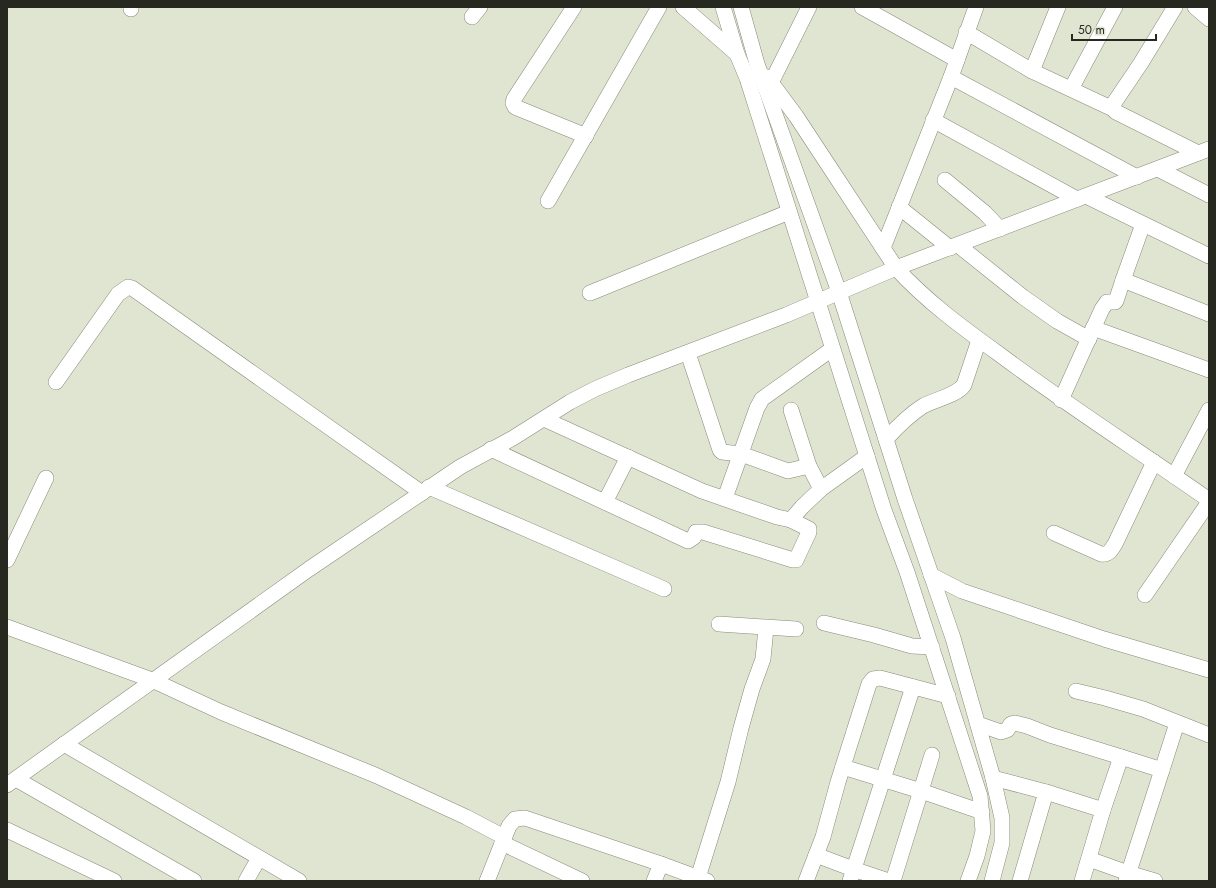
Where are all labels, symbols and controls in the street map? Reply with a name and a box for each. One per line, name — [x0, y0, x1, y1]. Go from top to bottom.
scale bar — [1072, 16, 1156, 42]
text: 50 m — [1078, 21, 1105, 39]

